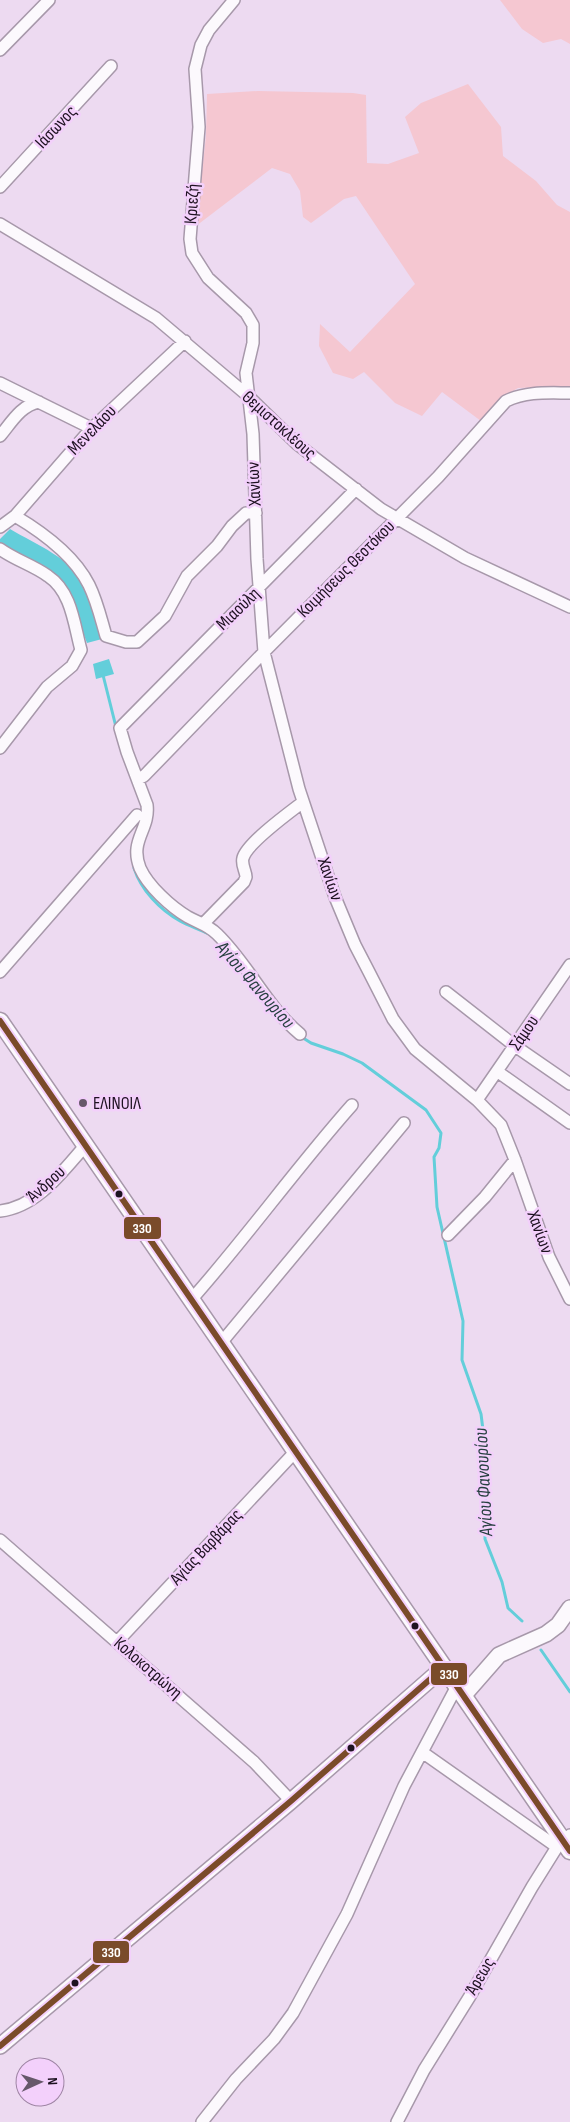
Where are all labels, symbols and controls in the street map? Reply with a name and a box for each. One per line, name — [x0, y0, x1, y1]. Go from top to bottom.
street label: Ιάσωνος — [31, 101, 81, 153]
street label: Κριεζή — [180, 183, 204, 225]
street label: Θεμιστοκλέους — [238, 386, 320, 464]
street label: Μενελάου — [63, 401, 121, 459]
street label: Χανίων — [242, 461, 266, 508]
street label: Κοιμήσεως Θεοτόκου — [293, 516, 399, 622]
street label: Μιαούλη — [212, 583, 264, 635]
street label: Χανίων — [313, 854, 347, 903]
water label: Αγίου Φανουρίου — [210, 936, 299, 1033]
street label: Σάμου — [505, 1012, 543, 1054]
place label: ΕΛΙΝΟΙΛ — [93, 1093, 141, 1114]
marker: ΕΛΙΝΟΙΛ — [77, 1097, 89, 1109]
street label: Άνδρου — [22, 1161, 70, 1207]
unlabelled marker — [114, 1189, 124, 1199]
street label: Χανίων — [522, 1207, 557, 1256]
line badge: 330 — [123, 1216, 162, 1240]
text: 330 — [132, 1220, 152, 1237]
water label: Αγίου Φανουρίου — [470, 1427, 498, 1538]
street label: Αγίας Βαρβάρας — [165, 1505, 246, 1590]
unlabelled marker — [410, 1621, 420, 1631]
street label: Κολοκοτρώνη — [110, 1633, 186, 1703]
line badge: 330 — [430, 1662, 468, 1686]
text: 330 — [439, 1666, 459, 1683]
unlabelled marker — [346, 1743, 356, 1753]
line badge: 330 — [92, 1940, 130, 1964]
text: 330 — [101, 1944, 121, 1961]
street label: Άρεως — [461, 1954, 499, 1998]
unlabelled marker — [70, 1978, 80, 1988]
north arrow — [15, 2057, 65, 2107]
text: N — [44, 2077, 61, 2086]

